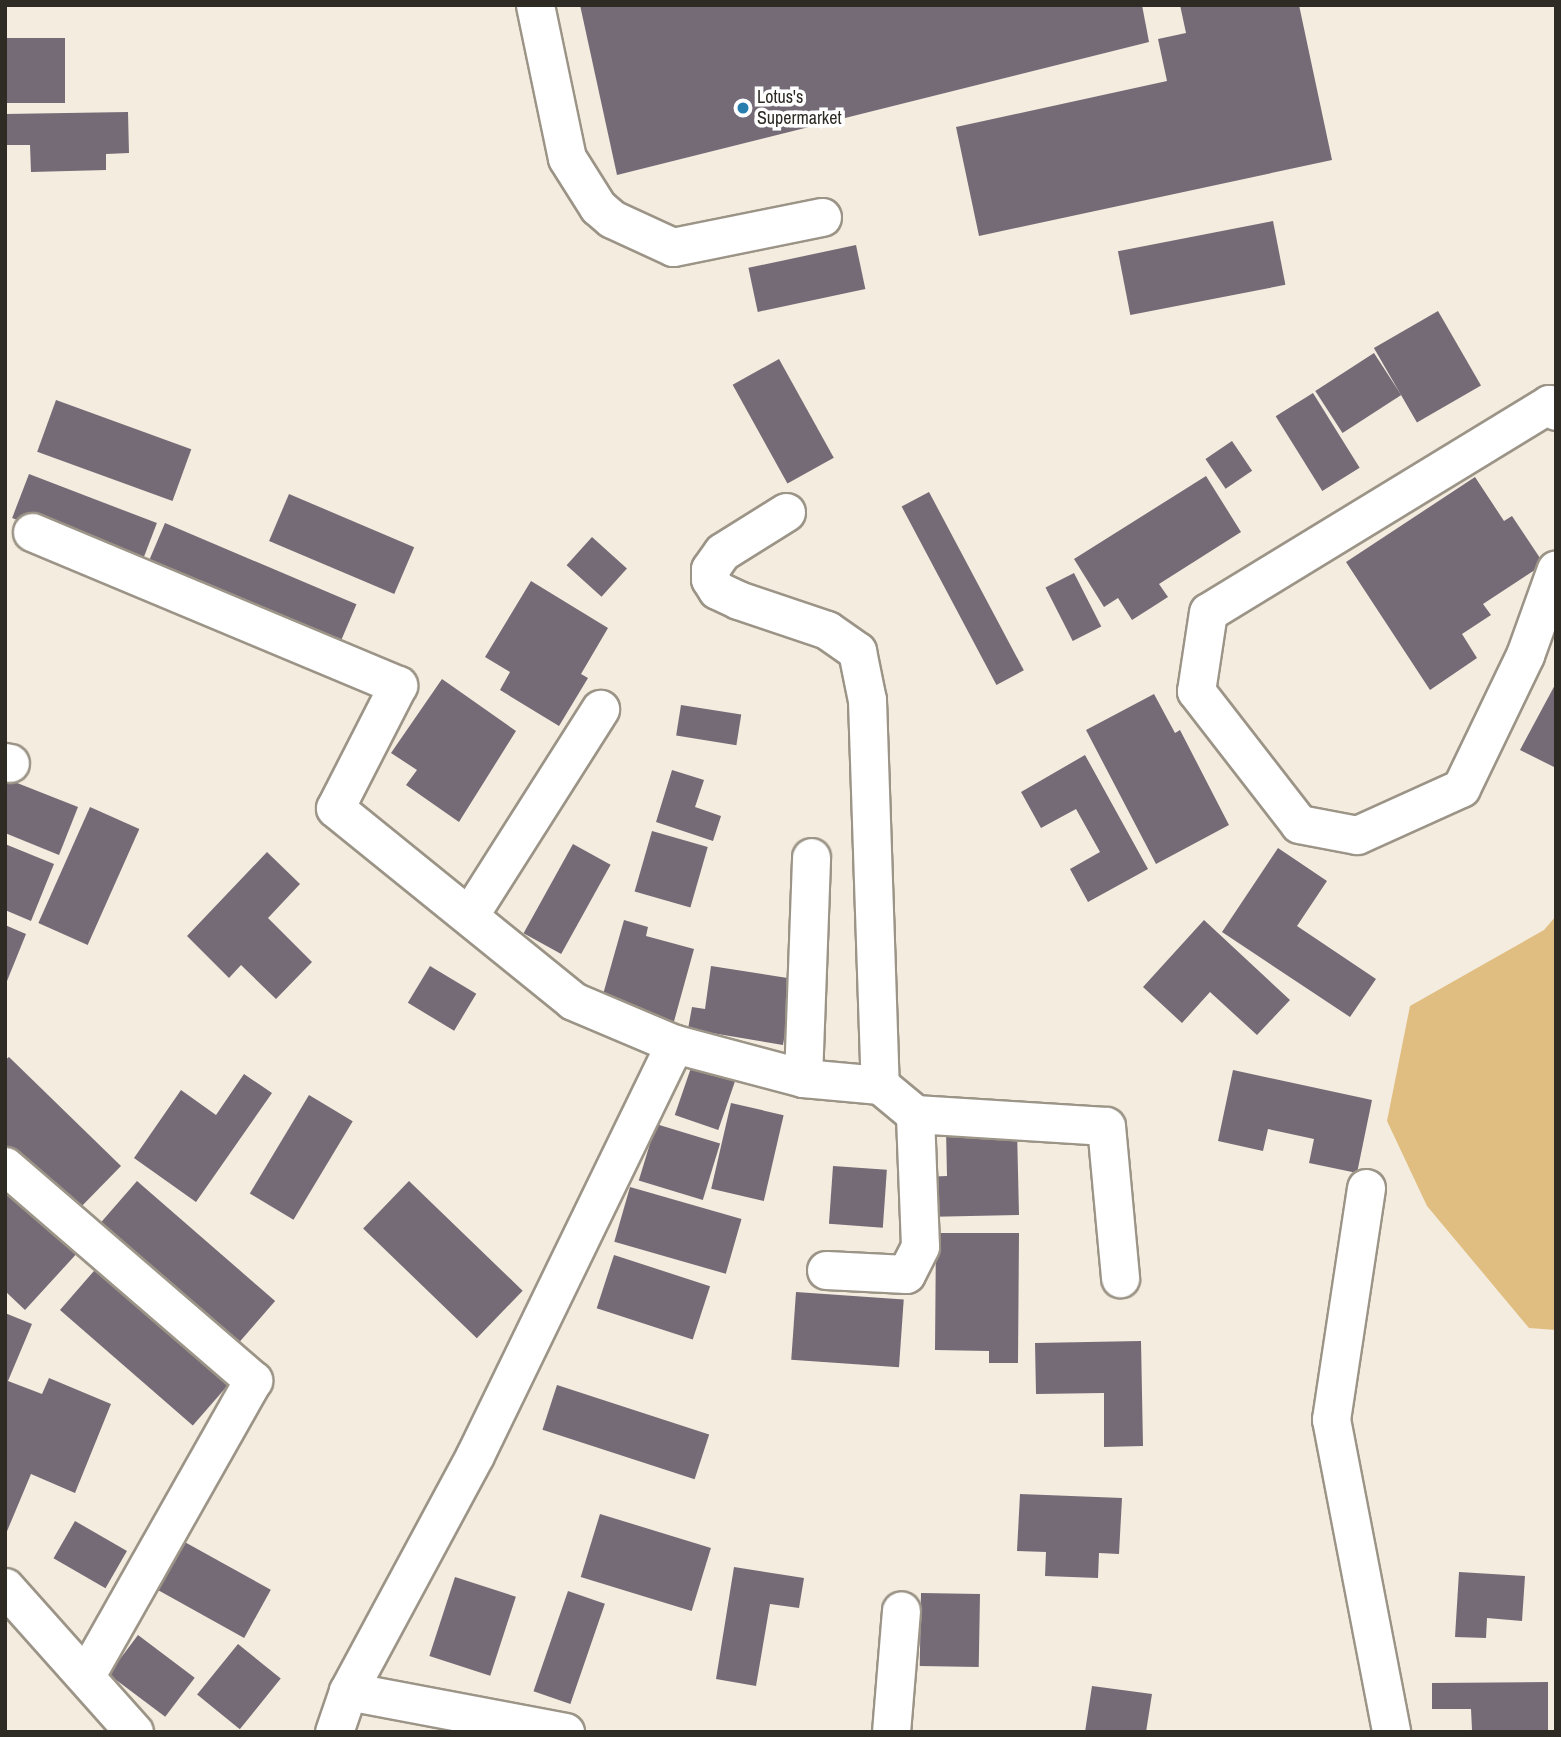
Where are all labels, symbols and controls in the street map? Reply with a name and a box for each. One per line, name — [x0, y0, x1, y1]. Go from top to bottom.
place label: Lotus's Supermarket — [757, 87, 841, 130]
marker: Lotus's Supermarket — [735, 100, 751, 116]

